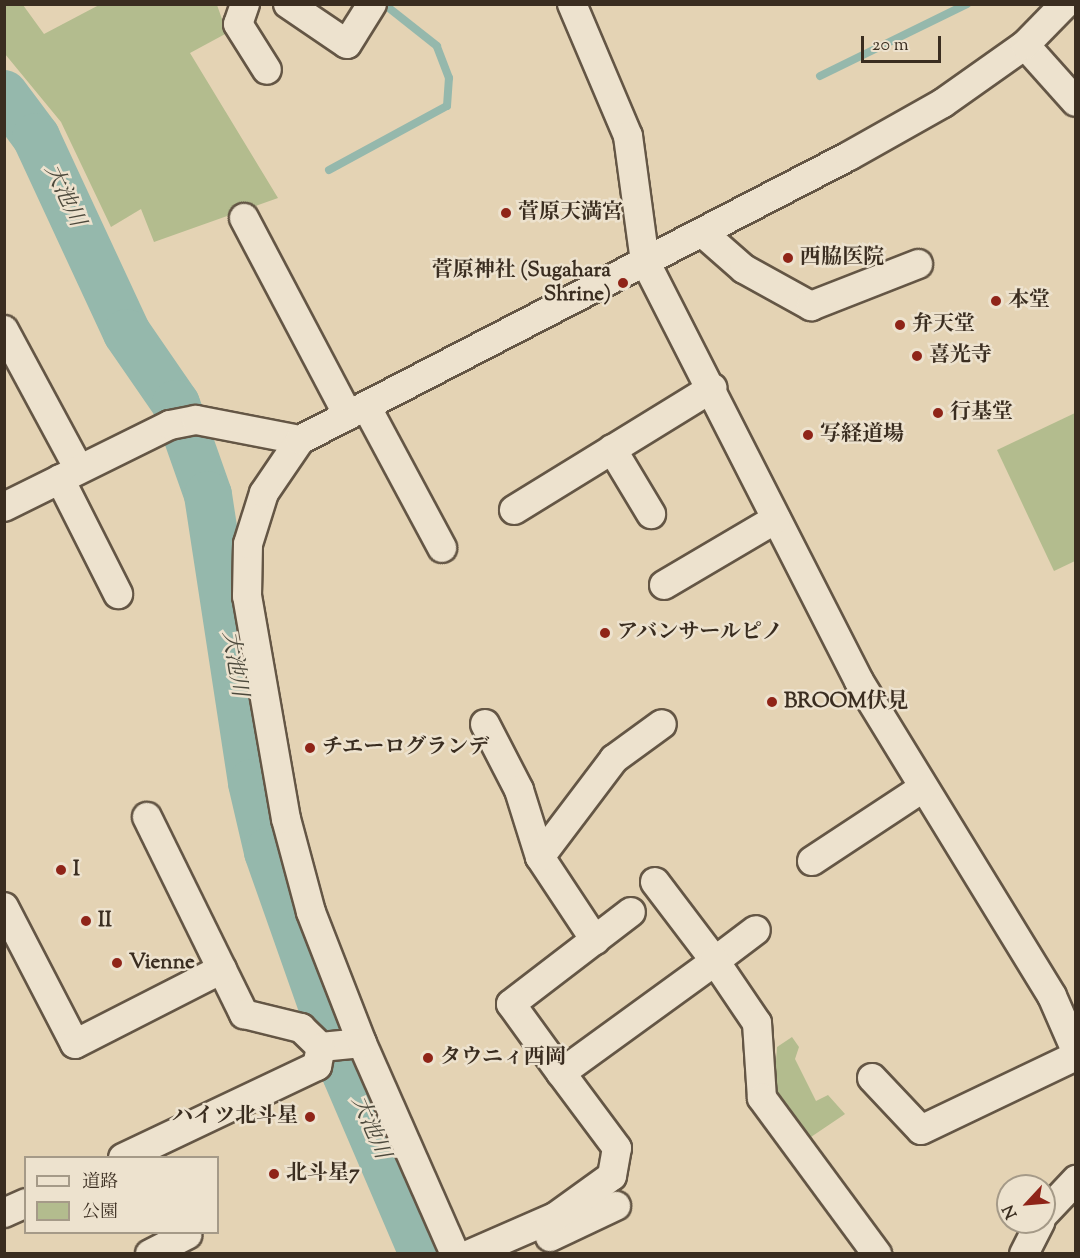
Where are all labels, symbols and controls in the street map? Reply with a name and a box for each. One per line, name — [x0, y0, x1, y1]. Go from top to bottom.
scale bar — [864, 24, 944, 62]
text: 20 m — [872, 33, 909, 59]
water label: 大池川 — [37, 161, 89, 231]
place label: 菅原天満宮 — [518, 200, 623, 226]
marker: 菅原天満宮 — [499, 206, 513, 220]
place label: 西脇医院 — [800, 245, 884, 271]
marker: 西脇医院 — [781, 251, 795, 265]
place label: 菅原神社 (Sugahara Shrine) — [432, 258, 611, 308]
marker: 菅原神社 (Sugahara Shrine) — [616, 276, 630, 290]
place label: 本堂 — [1008, 288, 1050, 314]
marker: 本堂 — [989, 294, 1003, 308]
place label: 弁天堂 — [912, 312, 975, 338]
marker: 弁天堂 — [893, 318, 907, 332]
place label: 喜光寺 — [929, 343, 992, 369]
marker: 喜光寺 — [910, 349, 924, 363]
place label: 行基堂 — [950, 400, 1013, 426]
marker: 行基堂 — [931, 406, 945, 420]
place label: 写経道場 — [820, 422, 904, 448]
marker: 写経道場 — [801, 428, 815, 442]
place label: アバンサールピノ — [617, 620, 785, 646]
marker: アバンサールピノ — [598, 626, 612, 640]
water label: 大池川 — [215, 629, 251, 699]
place label: BROOM伏見 — [784, 689, 909, 715]
marker: BROOM伏見 — [765, 695, 779, 709]
place label: チエーログランデ — [322, 735, 490, 761]
marker: チエーログランデ — [303, 741, 317, 755]
place label: I — [73, 857, 80, 883]
marker: I — [54, 863, 68, 877]
place label: II — [98, 908, 112, 934]
marker: II — [79, 914, 93, 928]
place label: Vienne — [129, 950, 195, 976]
marker: Vienne — [110, 956, 124, 970]
place label: タウニィ西岡 — [440, 1045, 566, 1071]
marker: タウニィ西岡 — [421, 1051, 435, 1065]
water label: 大池川 — [344, 1092, 394, 1164]
place label: ハイツ北斗星 — [172, 1104, 298, 1130]
marker: ハイツ北斗星 — [303, 1110, 317, 1124]
legend — [24, 1156, 219, 1234]
place label: 北斗星7 — [286, 1161, 360, 1187]
marker: 北斗星7 — [267, 1167, 281, 1181]
text: 道路 — [82, 1170, 118, 1196]
north arrow — [996, 1174, 1056, 1234]
text: 公園 — [82, 1200, 118, 1226]
text: N — [998, 1200, 1024, 1222]

